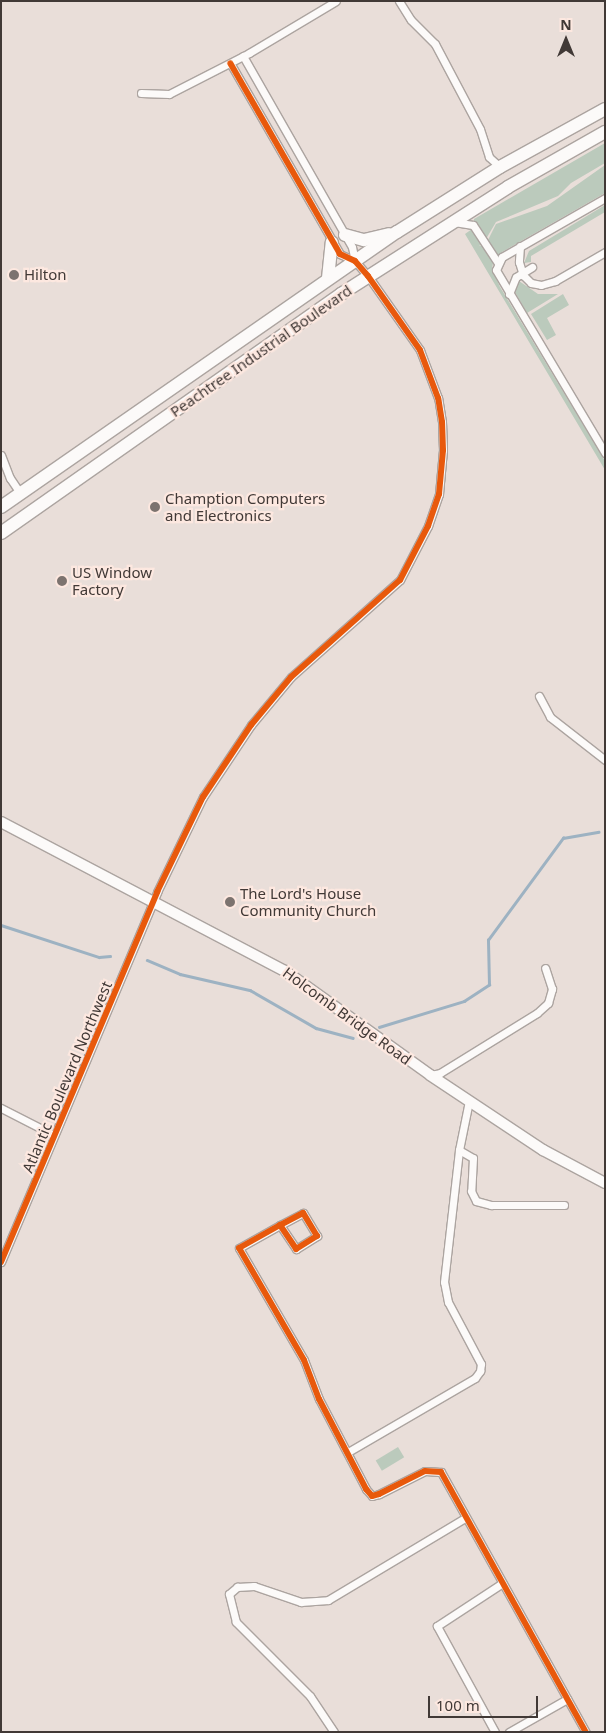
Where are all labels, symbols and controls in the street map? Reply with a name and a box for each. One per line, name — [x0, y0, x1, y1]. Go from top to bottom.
north arrow — [541, 15, 591, 65]
text: N — [560, 15, 572, 34]
place label: Hilton — [24, 266, 67, 284]
marker: Hilton — [8, 269, 20, 281]
street label: Peachtree Industrial Boulevard — [167, 281, 355, 421]
place label: Chamption Computers and Electronics — [165, 489, 325, 524]
marker: Chamption Computers and Electronics — [149, 501, 161, 513]
place label: US Window Factory — [72, 563, 152, 598]
marker: US Window Factory — [56, 575, 68, 587]
place label: The Lord's House Community Church — [240, 884, 376, 919]
marker: The Lord's House Community Church — [224, 896, 236, 908]
street label: Holcomb Bridge Road — [279, 963, 415, 1069]
street label: Atlantic Boulevard Northwest — [18, 979, 116, 1175]
scale bar — [431, 1686, 541, 1718]
text: 100 m — [436, 1695, 480, 1715]

